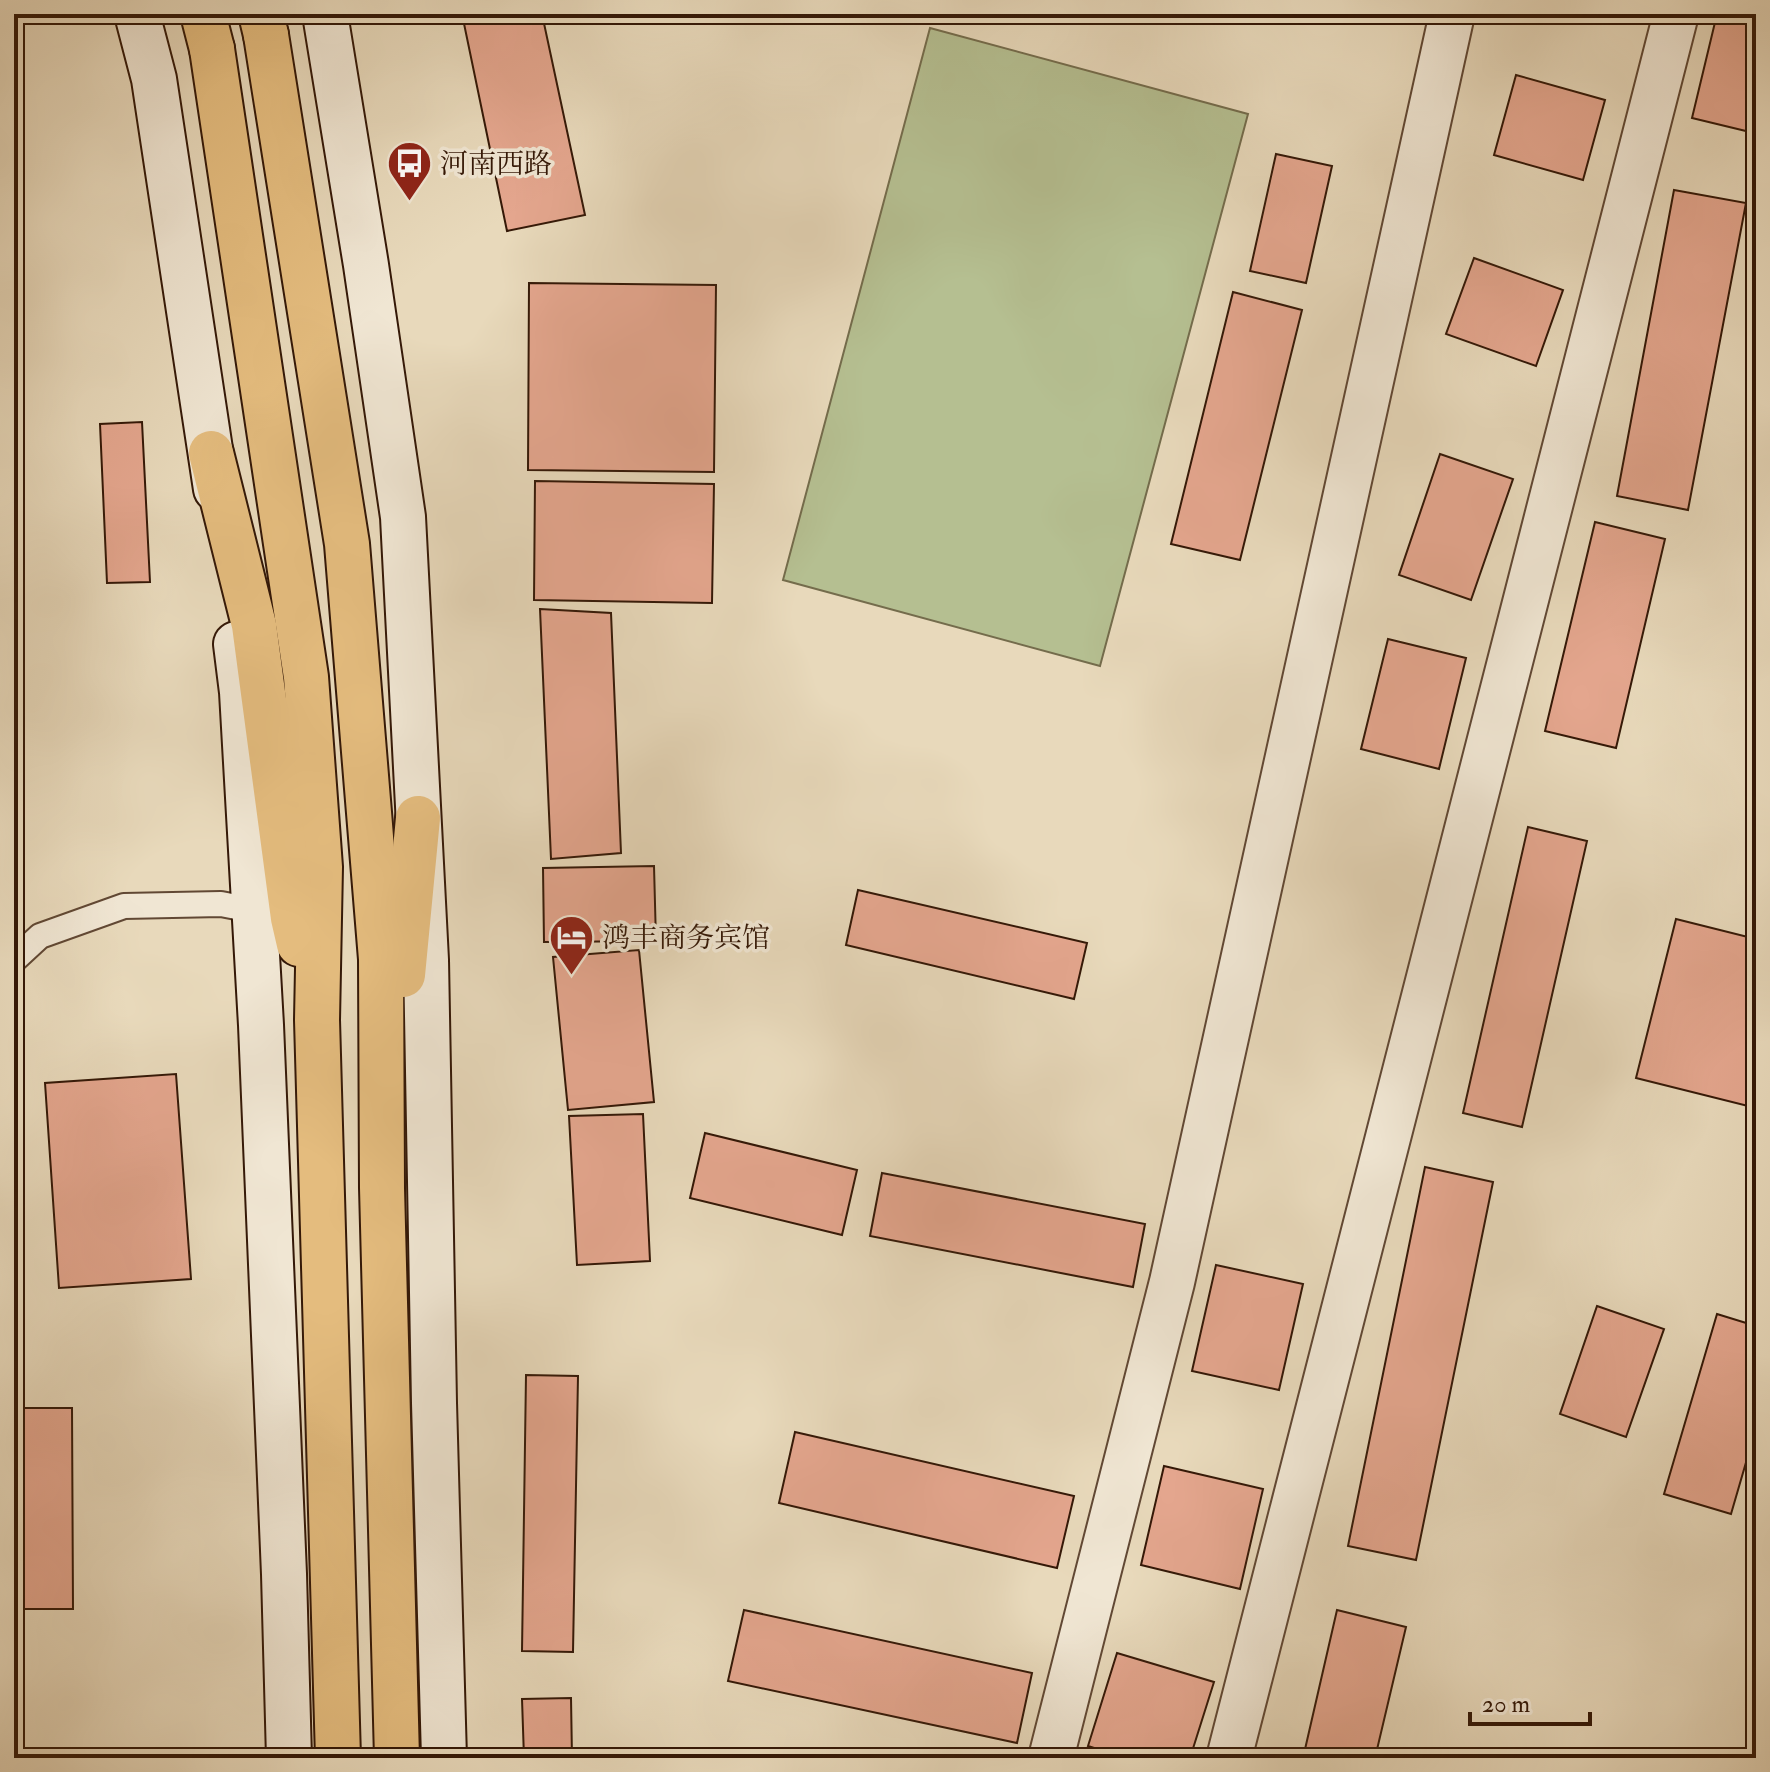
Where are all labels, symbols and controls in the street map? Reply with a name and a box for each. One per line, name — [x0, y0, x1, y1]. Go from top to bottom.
bus stop icon: 河南西路 — [385, 139, 433, 202]
place label: 河南西路 — [440, 147, 552, 182]
hotel icon: 鸿丰商务宾馆 — [547, 913, 595, 976]
place label: 鸿丰商务宾馆 — [602, 921, 770, 956]
scale bar — [1470, 1676, 1590, 1726]
text: 20 m — [1482, 1689, 1531, 1720]

